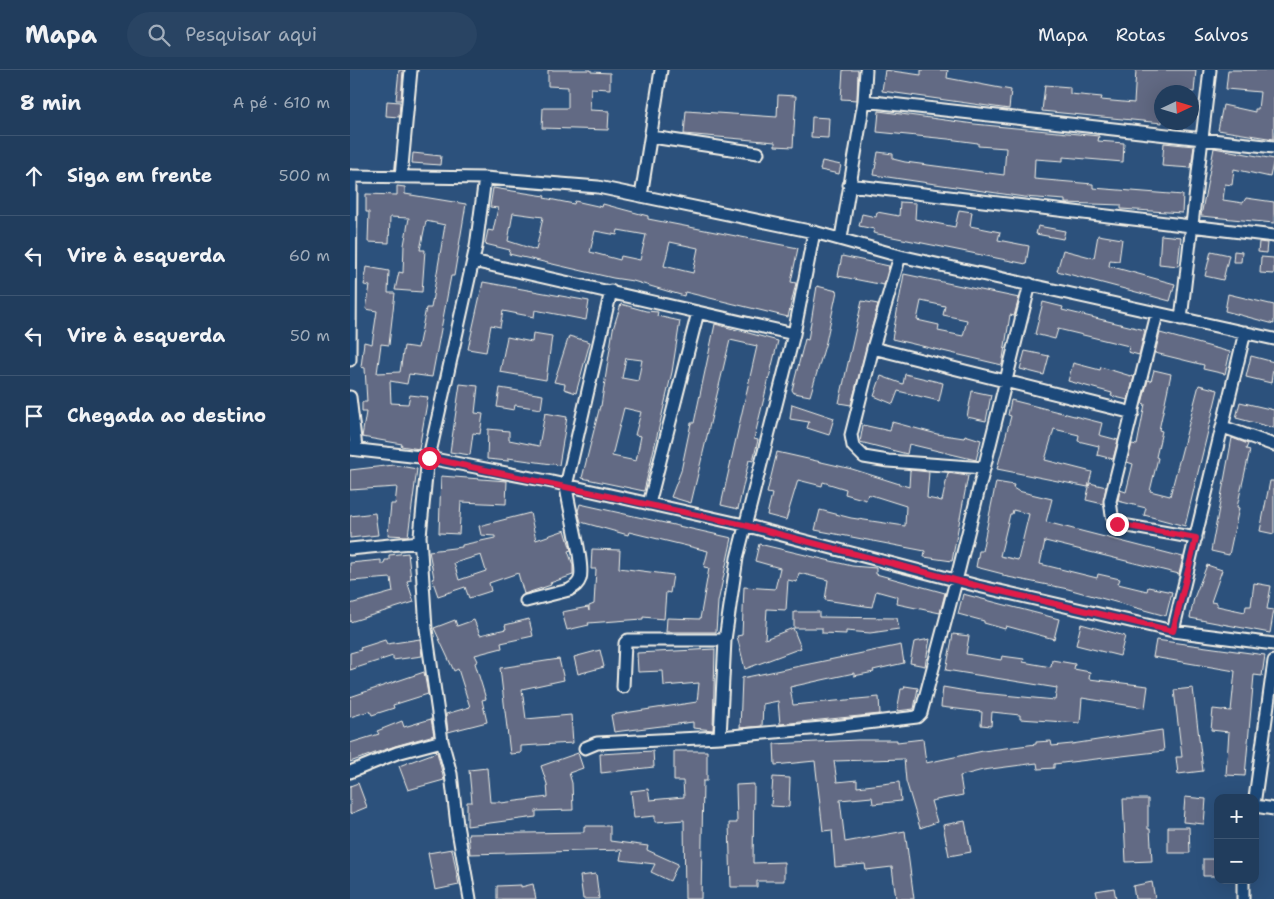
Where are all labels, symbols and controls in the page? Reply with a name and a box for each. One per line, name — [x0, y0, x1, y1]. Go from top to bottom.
search box — [127, 12, 477, 57]
text: Mapa — [25, 19, 97, 51]
icon: search — [145, 21, 173, 49]
text: Pesquisar aqui — [185, 22, 317, 47]
text: Mapa — [1038, 23, 1088, 47]
text: Rotas — [1116, 23, 1166, 47]
text: Salvos — [1194, 23, 1249, 47]
north arrow — [1154, 85, 1199, 130]
text: 8 min — [20, 89, 81, 117]
text: A pé · 610 m — [233, 92, 330, 113]
icon: ahead — [20, 162, 48, 190]
text: Siga em frente — [67, 163, 212, 188]
text: 500 m — [279, 165, 330, 186]
icon: left — [20, 242, 48, 270]
text: Vire à esquerda — [67, 243, 225, 268]
text: 60 m — [289, 245, 330, 266]
icon: left — [20, 322, 48, 350]
text: Vire à esquerda — [67, 323, 225, 348]
text: 50 m — [290, 325, 330, 346]
icon: arrive — [20, 402, 48, 430]
text: Chegada ao destino — [67, 403, 266, 428]
route start — [418, 447, 441, 470]
route end — [1106, 513, 1129, 536]
map controls — [1214, 794, 1259, 884]
button: + — [1214, 794, 1259, 839]
button: − — [1214, 839, 1259, 884]

